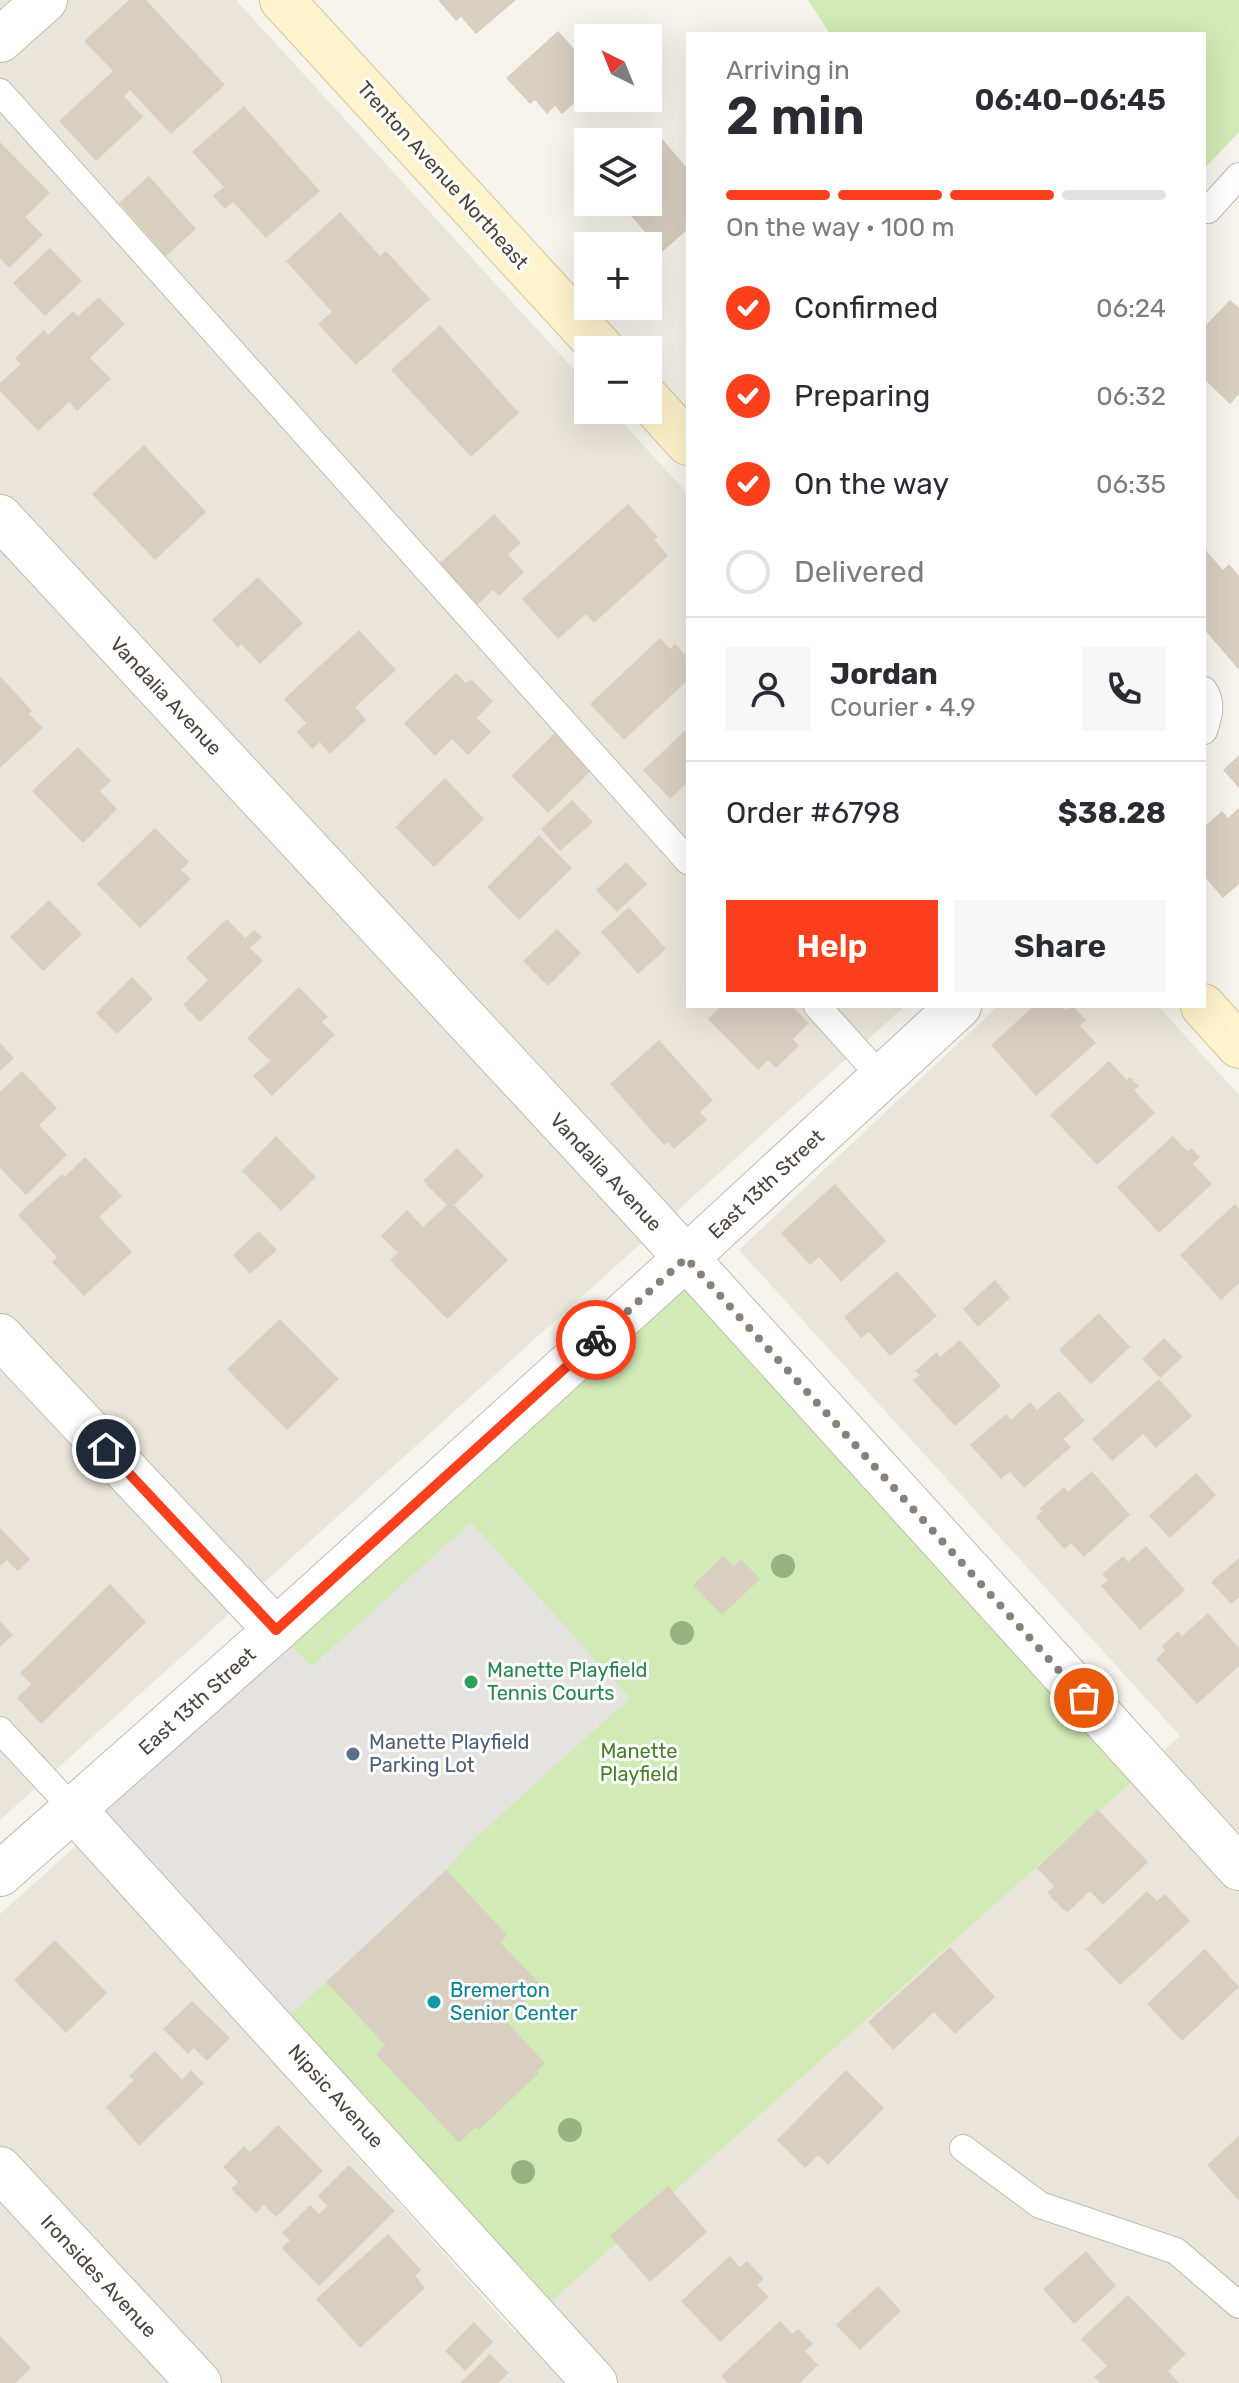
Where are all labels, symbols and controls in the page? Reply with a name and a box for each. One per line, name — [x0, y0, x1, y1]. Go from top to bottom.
north arrow — [574, 24, 662, 112]
map controls — [574, 24, 662, 424]
text: Arriving in — [726, 55, 850, 86]
street label: Trenton Avenue Northeast — [352, 76, 534, 274]
text: 06:40–06:45 — [975, 82, 1166, 118]
text: 2 min — [726, 85, 865, 147]
button: layers — [574, 128, 662, 216]
text: On the way · 100 m — [726, 212, 955, 243]
button: + — [574, 232, 662, 320]
icon: check — [726, 286, 770, 330]
text: Confirmed — [794, 290, 938, 326]
text: 06:24 — [1096, 293, 1166, 324]
button: − — [574, 336, 662, 424]
icon: check — [726, 374, 770, 418]
text: Preparing — [794, 378, 930, 414]
text: 06:32 — [1096, 381, 1166, 412]
icon: check — [726, 462, 770, 506]
text: On the way — [794, 466, 949, 502]
text: 06:35 — [1096, 469, 1166, 500]
text: Delivered — [794, 554, 925, 590]
street label: Vandalia Avenue — [105, 632, 227, 760]
button: person — [726, 647, 810, 731]
button: phone — [1082, 647, 1166, 731]
text: Jordan — [830, 656, 938, 692]
text: Courier · 4.9 — [830, 692, 976, 723]
text: Order #6798 — [726, 795, 900, 831]
text: $38.28 — [1058, 795, 1166, 831]
button: Help — [726, 900, 938, 992]
button: Share — [954, 900, 1166, 992]
street label: Vandalia Avenue — [545, 1108, 667, 1236]
street label: East 13th Street — [703, 1124, 829, 1244]
courier — [556, 1300, 636, 1380]
icon: bike — [574, 1318, 618, 1362]
pin — [72, 1415, 140, 1483]
icon: home — [84, 1427, 128, 1471]
street label: East 13th Street — [133, 1642, 261, 1760]
place label: Manette Playfield Tennis Courts — [487, 1658, 647, 1705]
pin — [1050, 1664, 1118, 1732]
marker: Manette Playfield Tennis Courts — [462, 1673, 480, 1691]
icon: bag — [1062, 1676, 1106, 1720]
place label: Manette Playfield Parking Lot — [369, 1730, 529, 1777]
park label: Manette Playfield — [600, 1739, 678, 1786]
marker: Manette Playfield Parking Lot — [344, 1745, 362, 1763]
place label: Bremerton Senior Center — [450, 1978, 578, 2025]
marker: Bremerton Senior Center — [425, 1993, 443, 2011]
street label: Nipsic Avenue — [283, 2039, 389, 2153]
street label: Ironsides Avenue — [36, 2210, 162, 2342]

